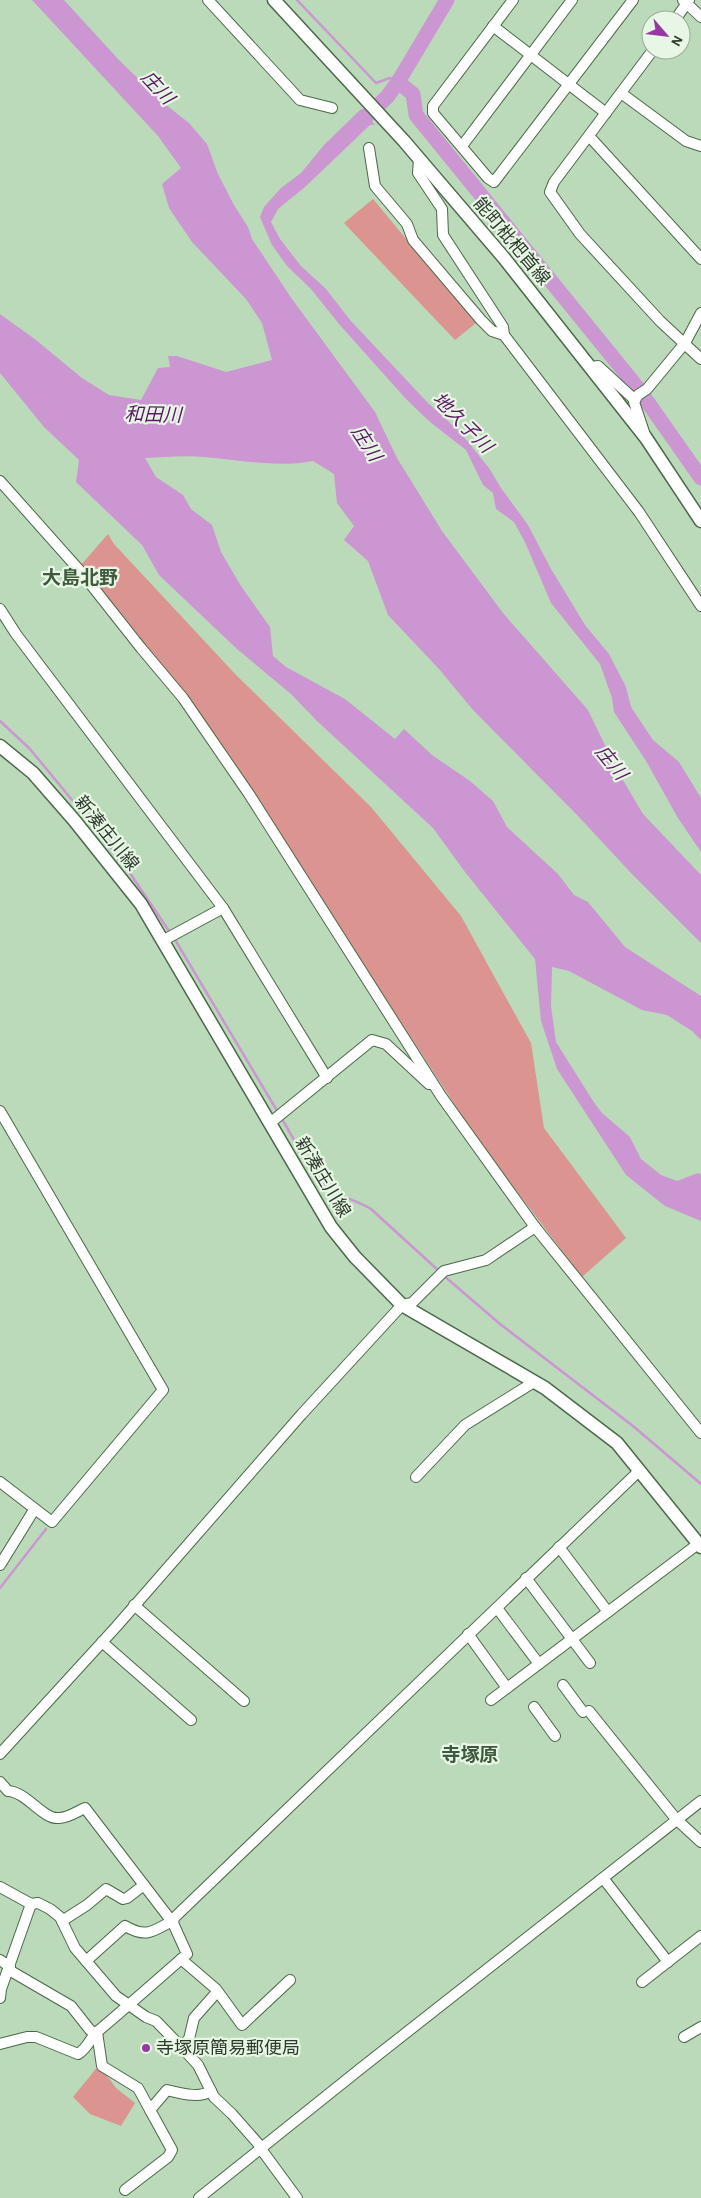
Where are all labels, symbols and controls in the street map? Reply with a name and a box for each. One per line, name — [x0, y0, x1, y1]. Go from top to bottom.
north arrow — [641, 10, 691, 60]
text: N — [668, 33, 685, 48]
water label: 庄川 — [137, 67, 179, 110]
street label: 能町枇杷首線 — [470, 193, 554, 289]
water label: 地久子川 — [428, 389, 498, 458]
water label: 和田川 — [124, 405, 184, 426]
water label: 庄川 — [347, 422, 386, 467]
district label: 大島北野 — [42, 567, 118, 588]
water label: 庄川 — [591, 742, 632, 785]
street label: 新湊庄川線 — [71, 792, 143, 874]
street label: 新湊庄川線 — [291, 1133, 355, 1221]
district label: 寺塚原 — [441, 1745, 499, 1765]
place label: 寺塚原簡易郵便局 — [156, 2038, 300, 2058]
marker: 寺塚原簡易郵便局 — [140, 2042, 152, 2054]

